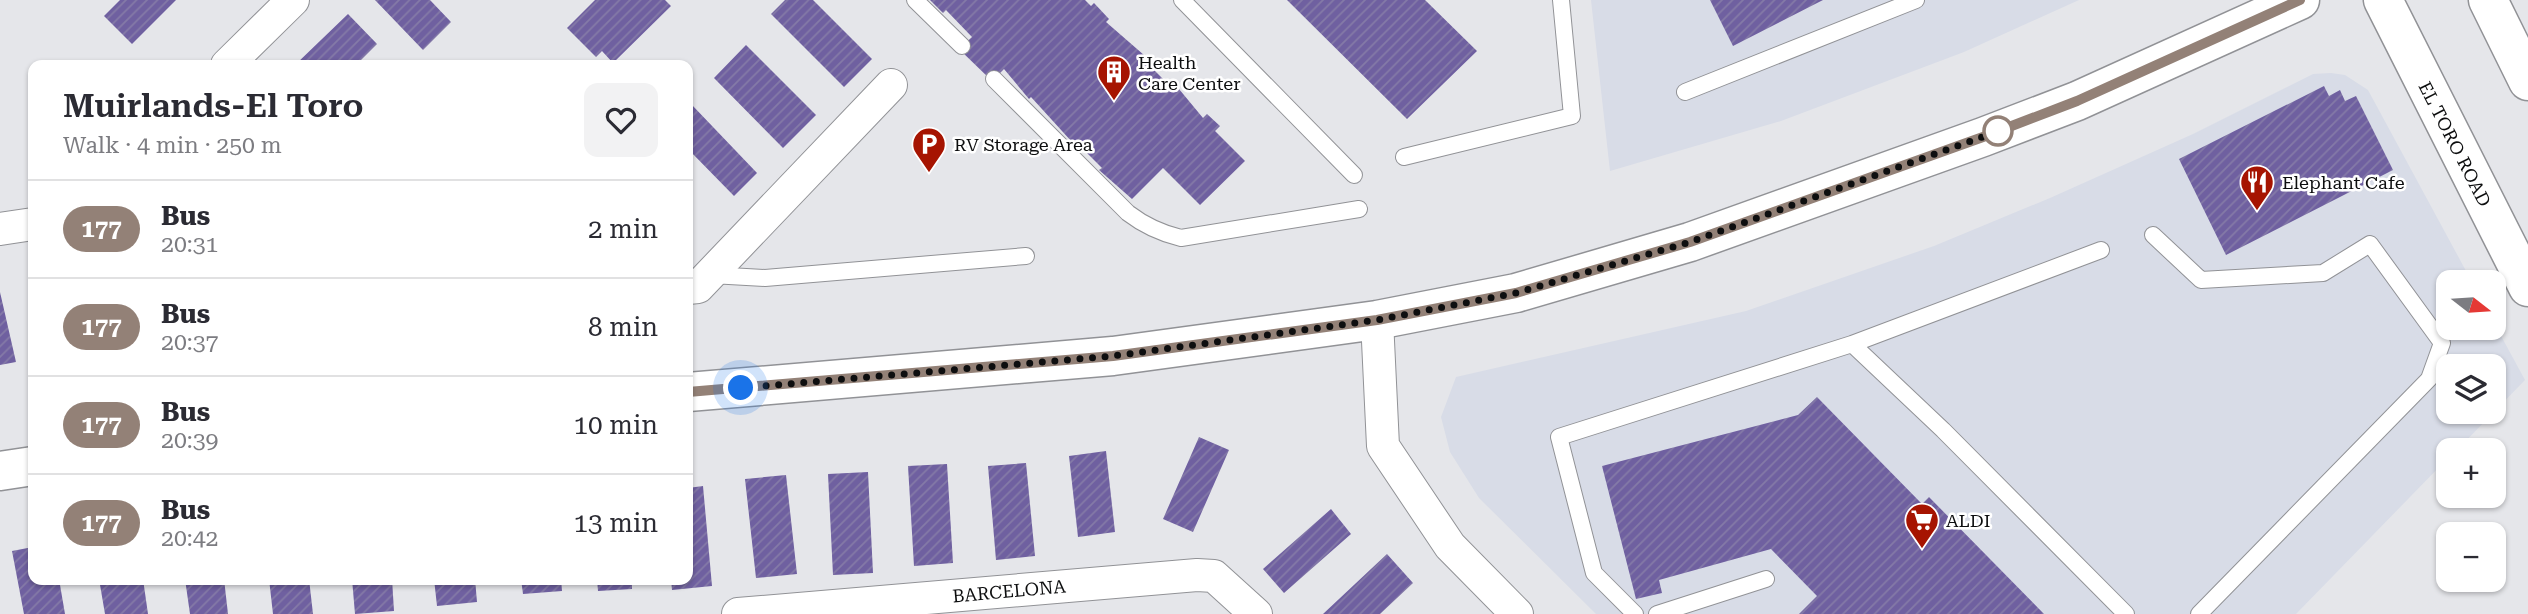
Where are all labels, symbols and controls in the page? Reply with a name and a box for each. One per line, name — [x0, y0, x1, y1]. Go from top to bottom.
place label: Health Care Center — [1138, 52, 1241, 94]
building icon: Health Care Center — [1095, 53, 1133, 102]
street label: EL TORO ROAD — [2414, 78, 2496, 210]
button: heart — [584, 83, 658, 157]
text: Muirlands-El Toro — [63, 86, 363, 125]
unlabelled marker — [1983, 116, 2013, 146]
parking icon: RV Storage Area — [910, 125, 948, 174]
text: Walk · 4 min · 250 m — [63, 132, 282, 159]
place label: RV Storage Area — [954, 134, 1093, 155]
restaurant icon: Elephant Cafe — [2238, 163, 2276, 212]
place label: Elephant Cafe — [2282, 172, 2405, 193]
text: Bus — [161, 201, 210, 231]
text: 2 min — [588, 214, 658, 244]
text: 177 — [81, 215, 122, 243]
text: 20:31 — [161, 231, 218, 258]
north arrow — [2436, 270, 2506, 340]
map controls — [2436, 270, 2506, 592]
text: Bus — [161, 299, 210, 329]
text: 8 min — [588, 312, 658, 342]
text: 177 — [81, 313, 122, 341]
text: 20:37 — [161, 329, 218, 356]
button: layers — [2436, 354, 2506, 424]
your location — [723, 370, 758, 405]
text: Bus — [161, 397, 210, 427]
text: 10 min — [574, 410, 658, 440]
text: 177 — [81, 411, 122, 439]
text: 20:39 — [161, 427, 218, 454]
button: + — [2436, 438, 2506, 508]
text: Bus — [161, 495, 210, 525]
supermarket icon: ALDI — [1903, 501, 1941, 550]
text: 13 min — [574, 508, 658, 538]
text: 177 — [81, 509, 122, 537]
place label: ALDI — [1946, 510, 1990, 531]
button: − — [2436, 522, 2506, 592]
text: 20:42 — [161, 525, 218, 552]
street label: BARCELONA — [951, 576, 1067, 606]

